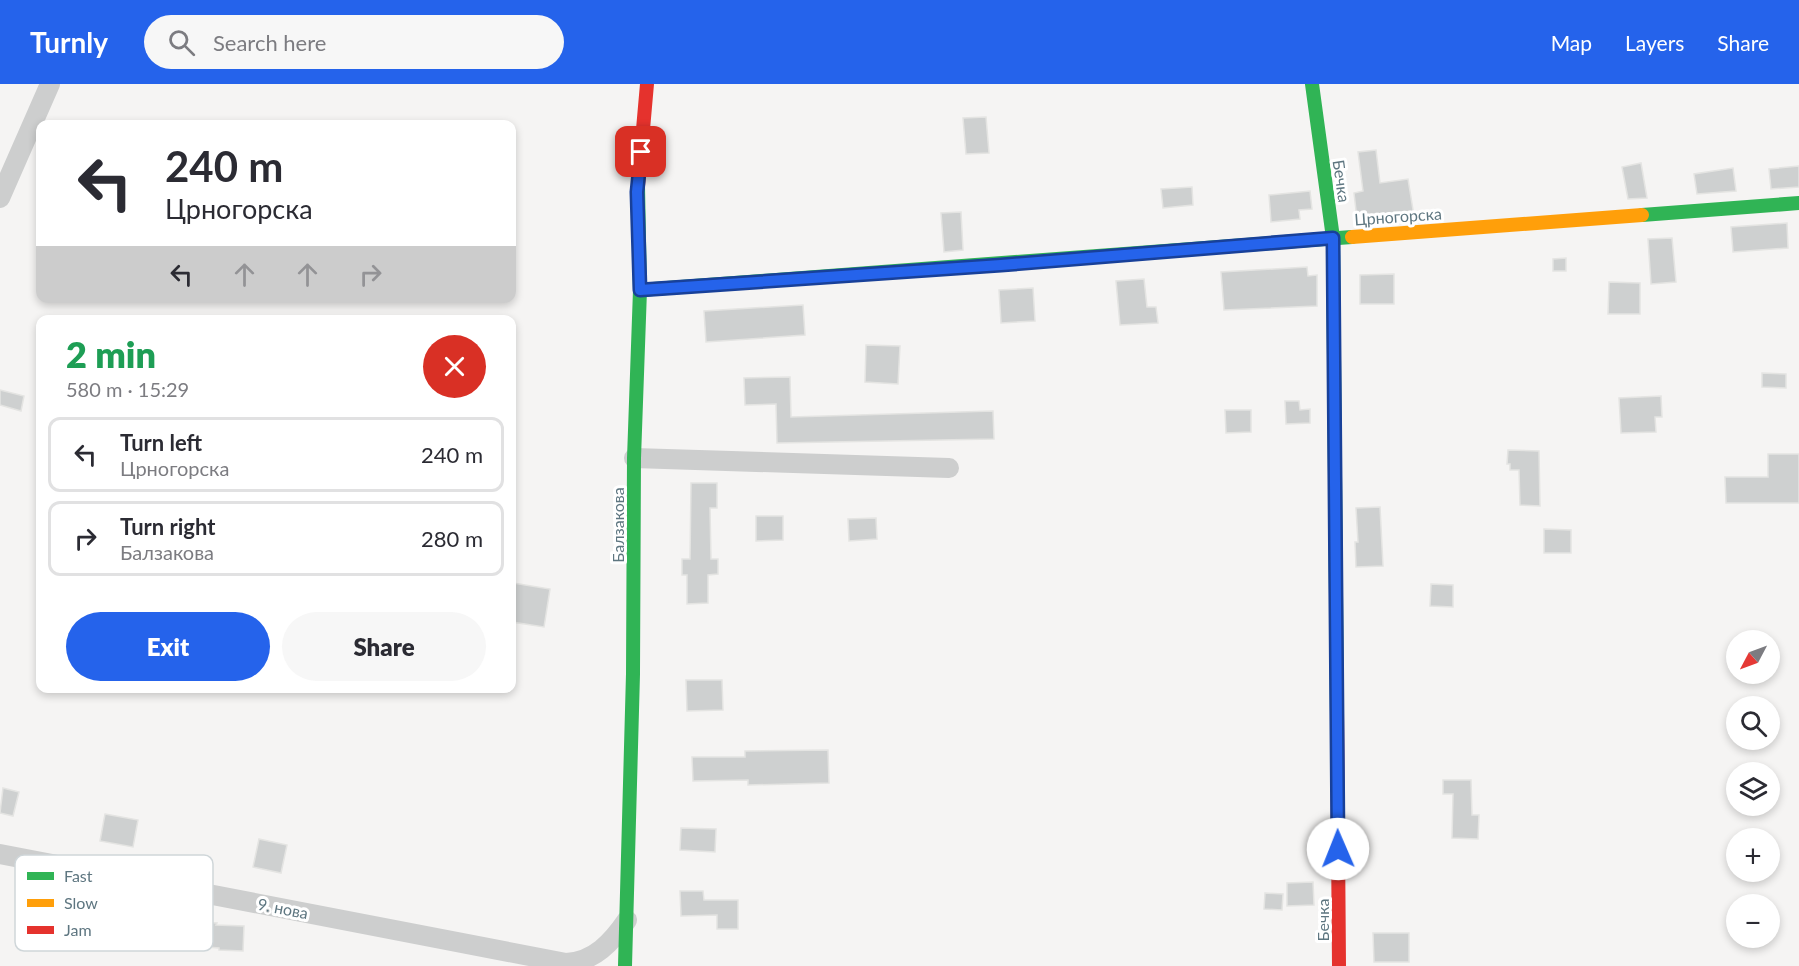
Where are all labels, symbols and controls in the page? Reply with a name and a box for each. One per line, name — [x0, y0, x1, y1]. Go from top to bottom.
search box — [144, 15, 564, 69]
text: Turnly — [30, 25, 108, 59]
icon: search — [165, 26, 198, 59]
text: Search here — [213, 29, 326, 56]
text: Map — [1551, 30, 1592, 55]
text: Layers — [1625, 30, 1684, 55]
text: Share — [1717, 30, 1769, 55]
pin — [615, 126, 666, 177]
icon: arrive — [624, 135, 657, 168]
text: 240 m — [165, 141, 283, 191]
icon: left — [66, 144, 144, 222]
street label: Бечка — [1330, 158, 1354, 204]
text: Црногорска — [165, 192, 313, 225]
street label: Црногорска — [1354, 203, 1442, 229]
icon: left — [165, 258, 198, 291]
icon: ahead — [228, 258, 261, 291]
icon: ahead — [291, 258, 324, 291]
icon: right — [354, 258, 387, 291]
text: 2 min — [66, 332, 156, 376]
button: close — [423, 335, 486, 398]
text: 580 m · 15:29 — [66, 377, 189, 401]
text: Turn left — [120, 429, 202, 456]
icon: left — [69, 438, 102, 471]
text: 240 m — [421, 441, 483, 468]
text: Црногорска — [120, 456, 229, 480]
street label: Балзакова — [608, 487, 627, 563]
text: Turn right — [120, 513, 215, 540]
icon: right — [69, 522, 102, 555]
text: 280 m — [421, 525, 483, 552]
text: Балзакова — [120, 540, 214, 564]
button: Exit — [66, 612, 270, 681]
button: Share — [282, 612, 486, 681]
north arrow — [1726, 630, 1780, 684]
map controls — [1726, 630, 1780, 948]
button: search — [1726, 696, 1780, 750]
button: layers — [1726, 762, 1780, 816]
position arrow — [1306, 817, 1370, 881]
button: + — [1726, 828, 1780, 882]
legend — [15, 855, 213, 951]
text: Fast — [64, 866, 93, 885]
text: Slow — [64, 893, 98, 912]
street label: 9. нова — [256, 894, 310, 922]
button: − — [1726, 894, 1780, 948]
street label: Бечка — [1313, 899, 1332, 941]
text: Jam — [64, 920, 92, 939]

